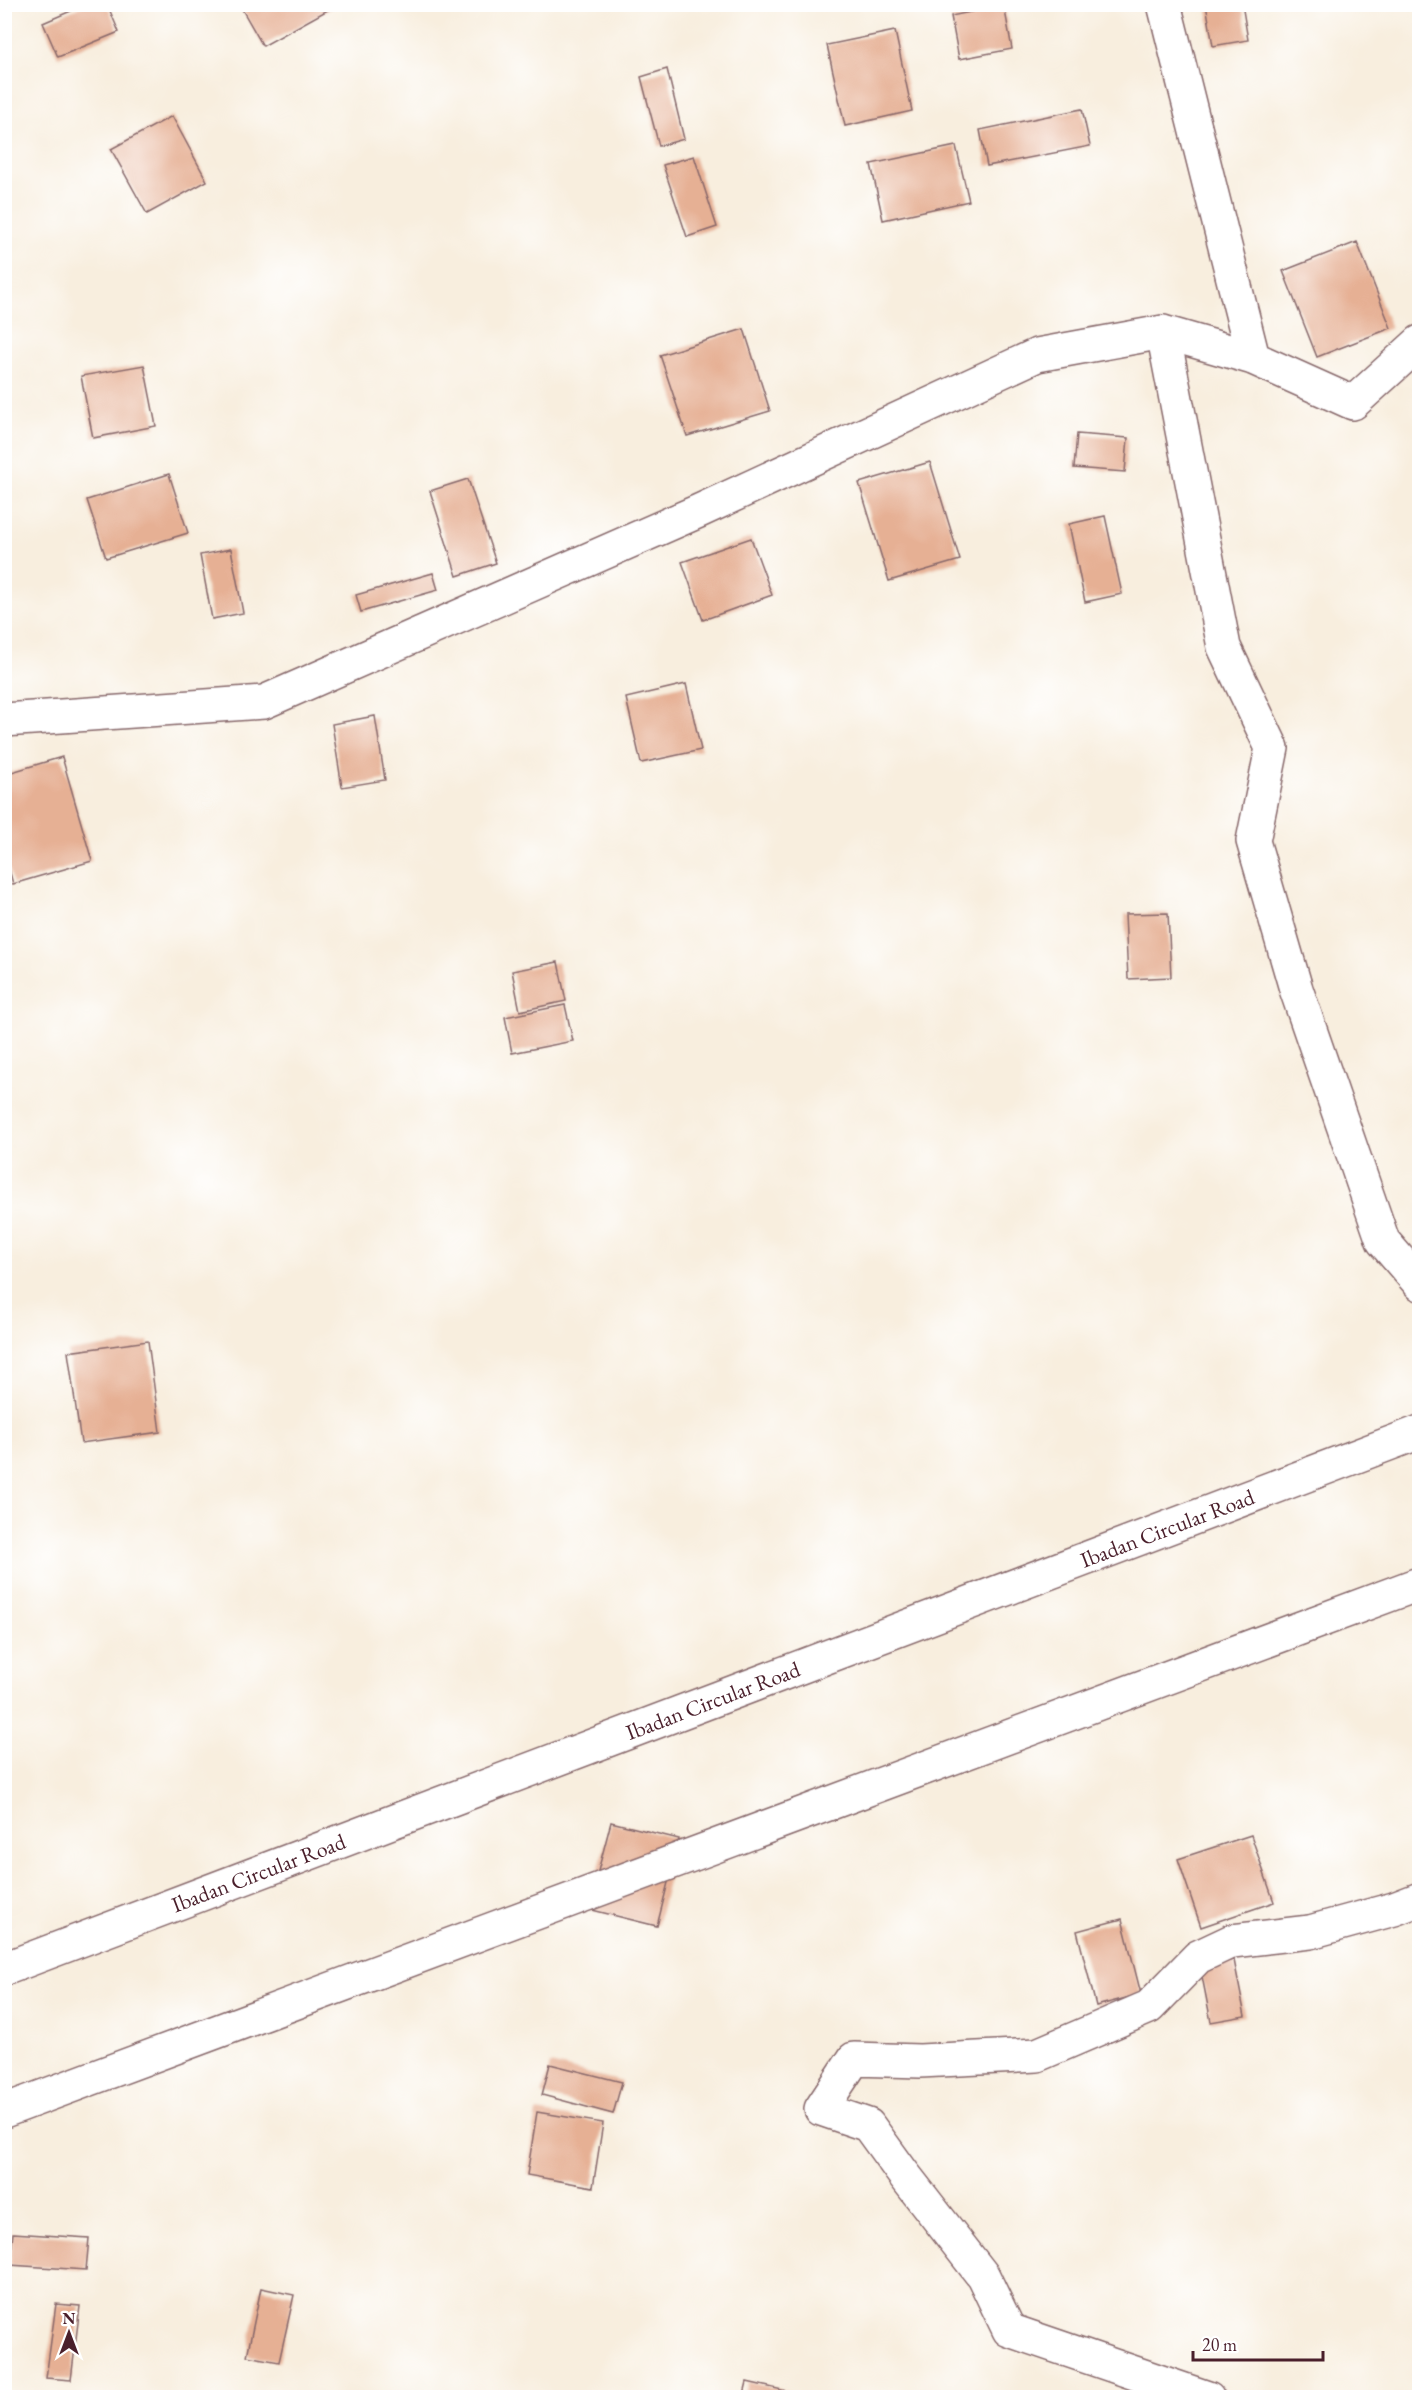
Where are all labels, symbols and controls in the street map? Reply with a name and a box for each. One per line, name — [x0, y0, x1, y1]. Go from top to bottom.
street label: Ibadan Circular Road — [1076, 1481, 1259, 1574]
street label: Ibadan Circular Road — [622, 1654, 805, 1746]
street label: Ibadan Circular Road — [167, 1826, 350, 1919]
north arrow — [39, 2303, 99, 2363]
text: N — [63, 2308, 76, 2329]
scale bar — [1193, 2324, 1324, 2362]
text: 20 m — [1202, 2333, 1237, 2356]

